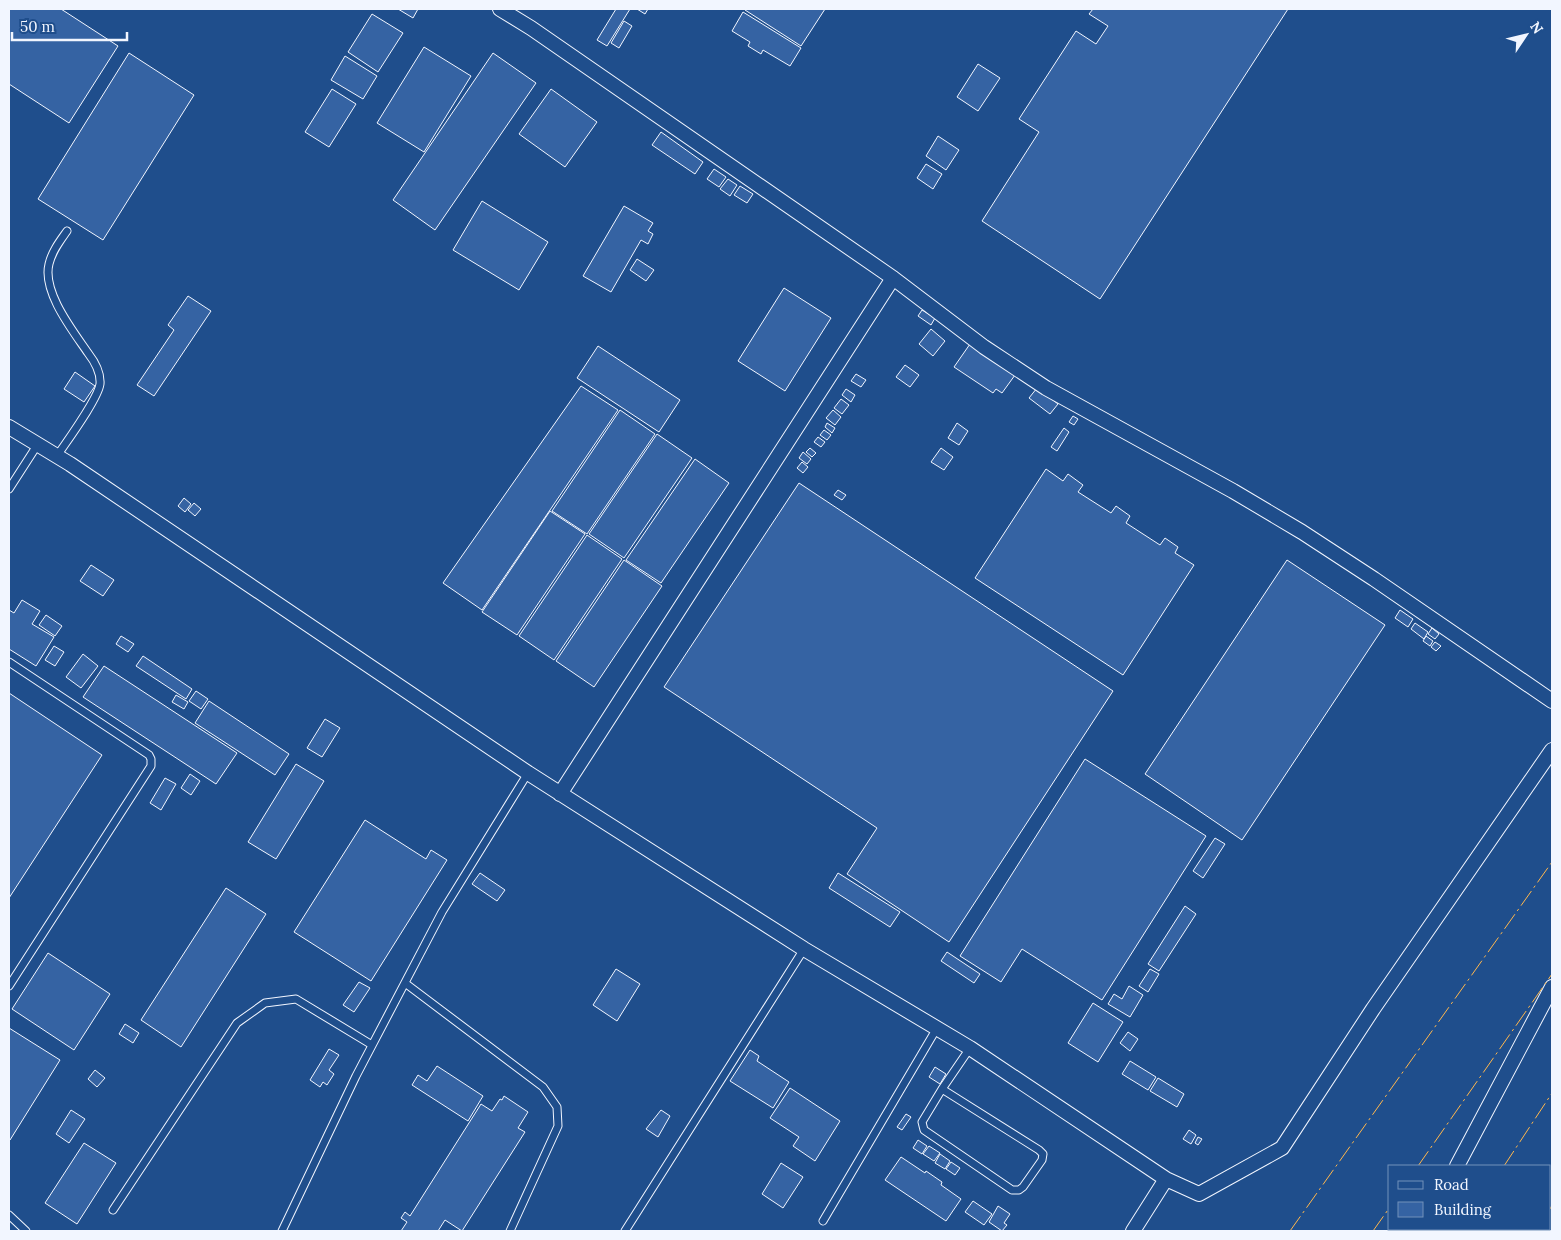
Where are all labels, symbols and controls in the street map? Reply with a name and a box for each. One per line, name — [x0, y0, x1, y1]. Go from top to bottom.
scale bar — [12, 10, 128, 42]
north arrow — [1501, 10, 1551, 60]
text: 50 m — [20, 17, 55, 36]
text: N — [1526, 18, 1547, 37]
legend — [1388, 1165, 1551, 1230]
text: Road — [1434, 1175, 1469, 1194]
text: Building — [1434, 1200, 1492, 1219]

